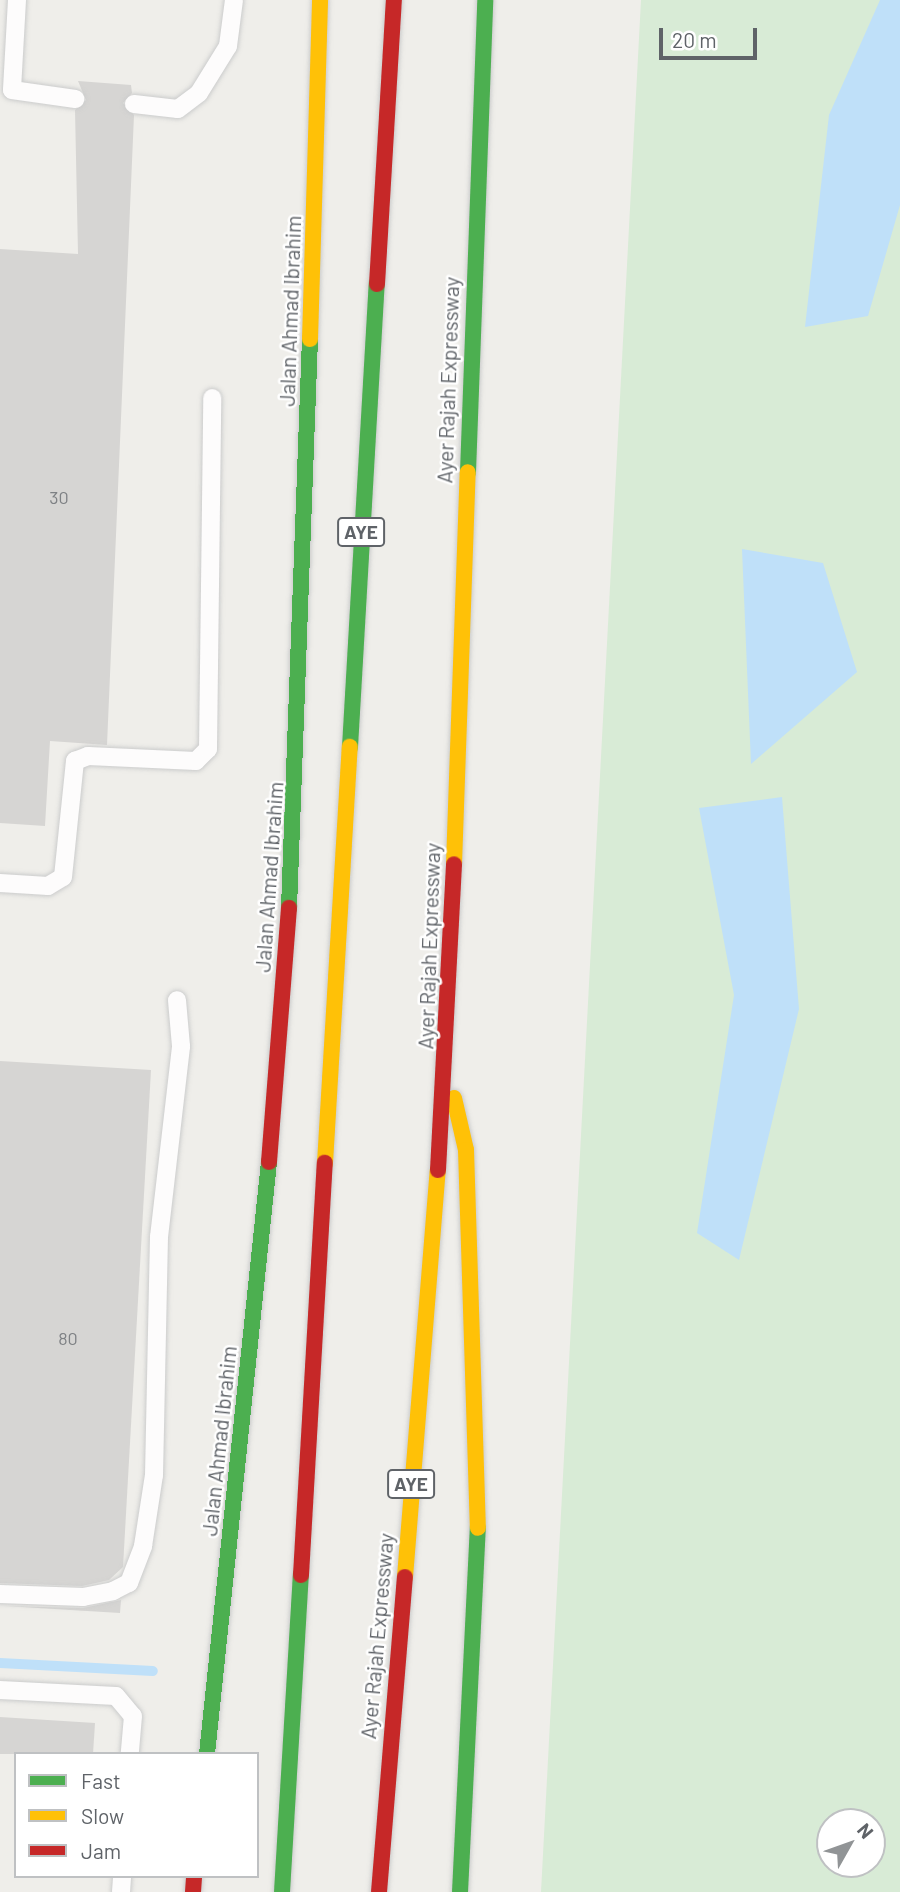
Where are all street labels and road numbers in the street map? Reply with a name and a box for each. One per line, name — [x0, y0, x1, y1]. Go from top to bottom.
street label: Jalan Ahmad Ibrahim — [274, 215, 306, 407]
street label: Ayer Rajah Expressway — [432, 276, 464, 484]
road number: AYE — [336, 516, 386, 548]
street label: Jalan Ahmad Ibrahim — [250, 781, 288, 973]
street label: Ayer Rajah Expressway — [413, 842, 445, 1050]
street label: Jalan Ahmad Ibrahim — [196, 1345, 242, 1537]
road number: AYE — [386, 1468, 436, 1500]
street label: Ayer Rajah Expressway — [355, 1532, 399, 1740]

